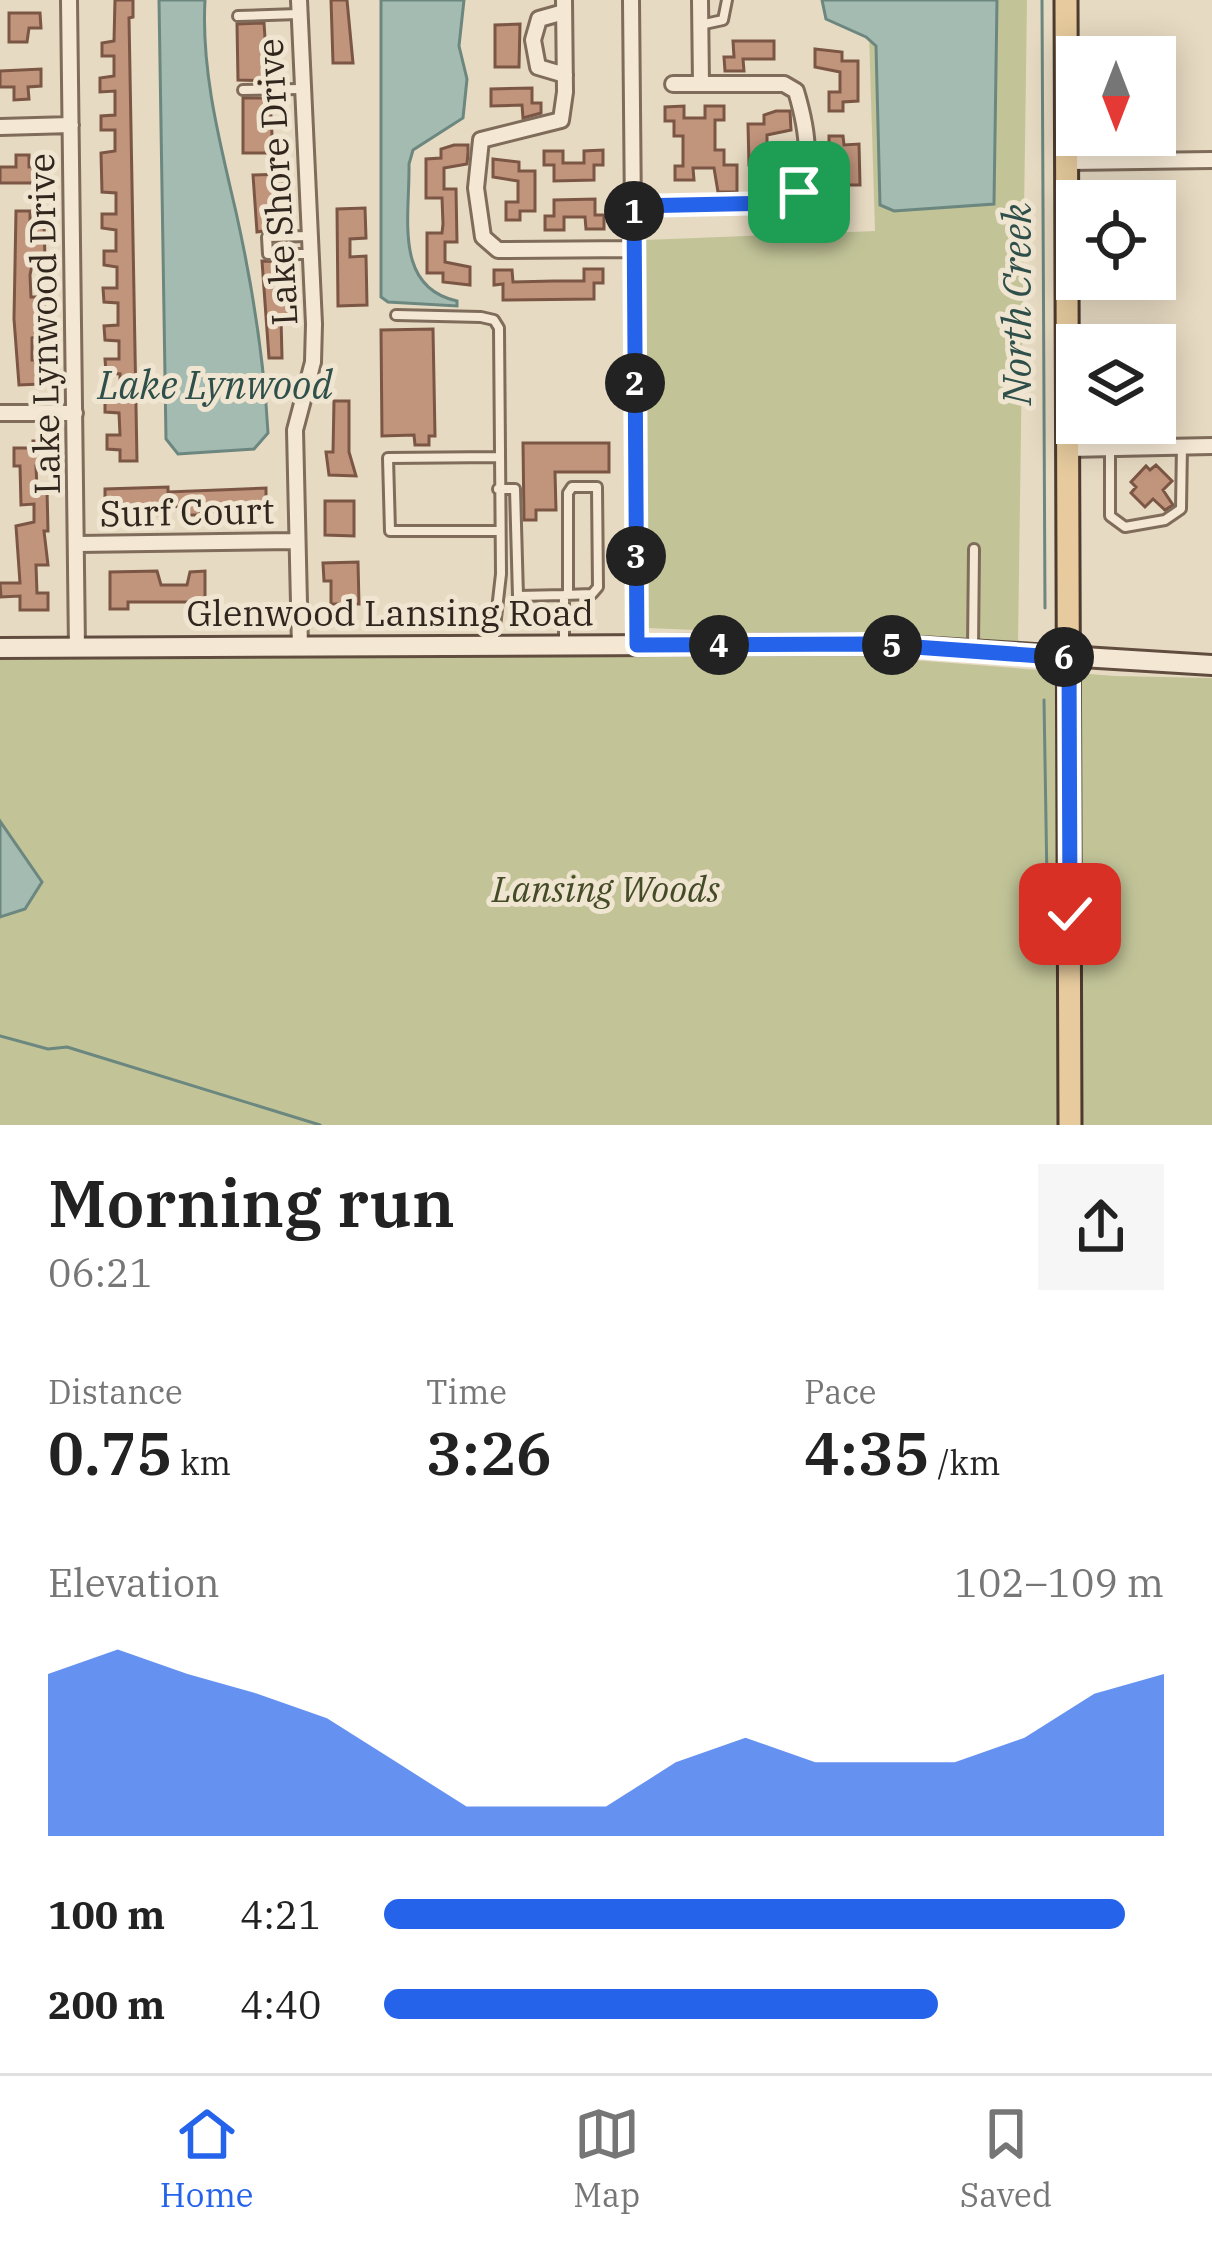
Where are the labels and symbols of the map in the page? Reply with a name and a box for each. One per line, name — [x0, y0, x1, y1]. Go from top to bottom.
north arrow — [1056, 36, 1176, 156]
street label: Lake Shore Drive — [246, 37, 307, 327]
pin — [748, 141, 850, 243]
street label: Lake Lynwood Drive — [17, 153, 70, 495]
pin: 1 — [604, 181, 664, 241]
water label: North Creek — [991, 203, 1042, 406]
pin: 2 — [605, 353, 665, 413]
water label: Lake Lynwood — [96, 359, 333, 410]
street label: Surf Court — [99, 486, 275, 537]
pin: 3 — [606, 526, 666, 586]
street label: Glenwood Lansing Road — [186, 589, 594, 636]
pin: 4 — [689, 615, 749, 675]
pin: 5 — [862, 615, 922, 675]
pin: 6 — [1034, 627, 1094, 687]
pin — [1019, 863, 1121, 965]
park label: Lansing Woods — [491, 865, 721, 912]

